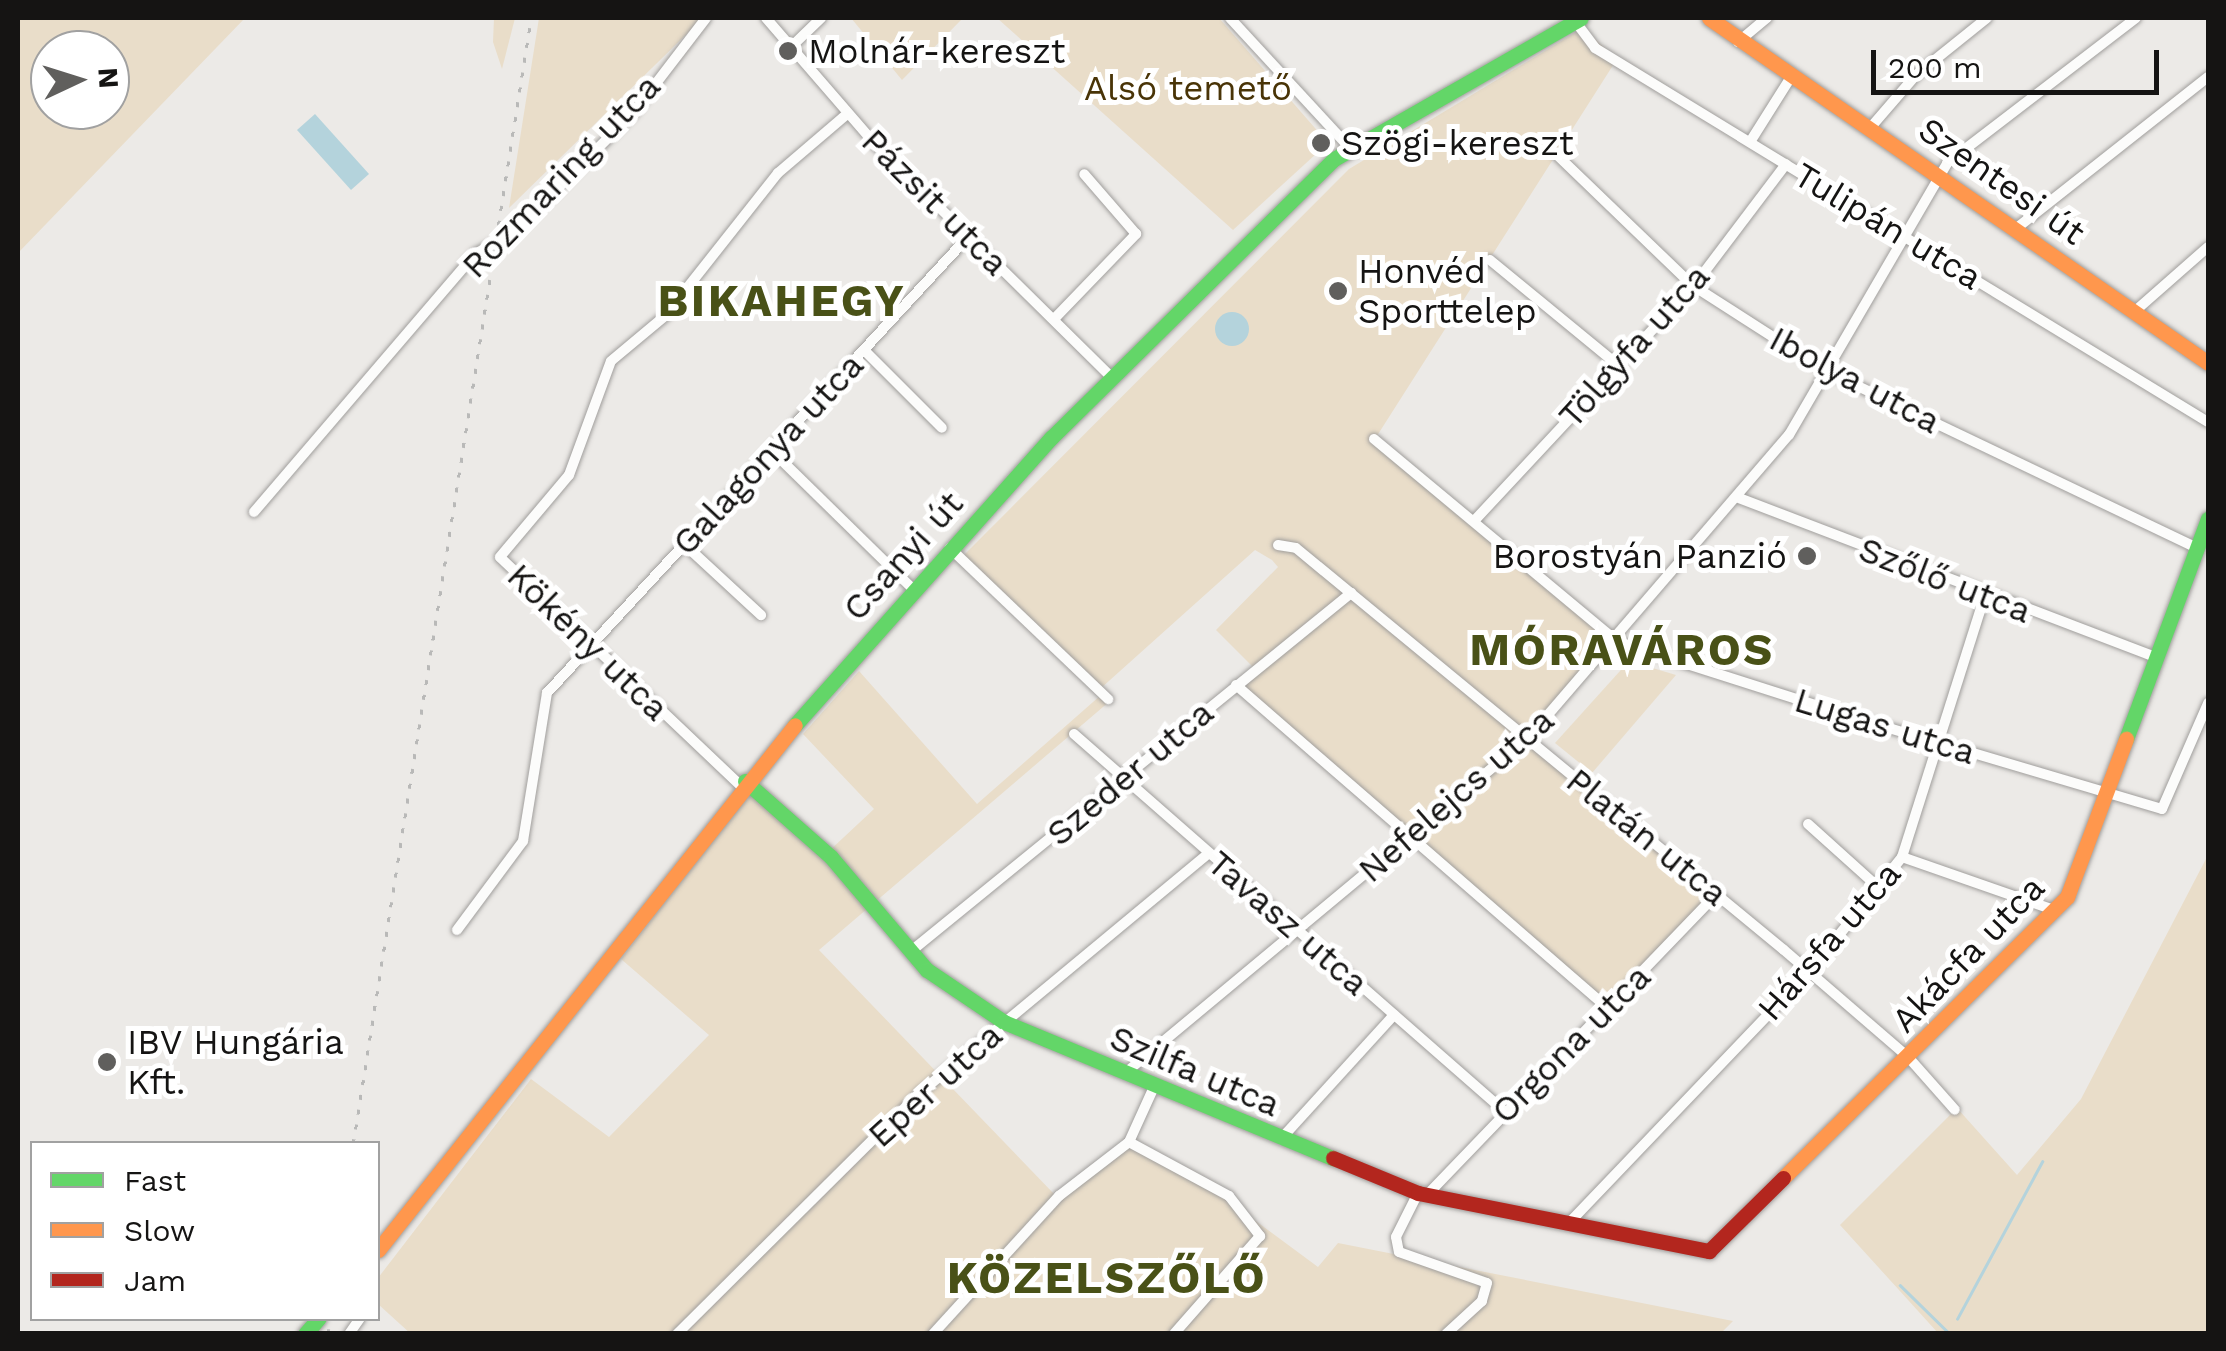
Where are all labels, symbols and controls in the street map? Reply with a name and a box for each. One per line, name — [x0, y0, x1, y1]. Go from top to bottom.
north arrow — [30, 30, 130, 130]
place label: Molnár-kereszt — [808, 30, 1065, 72]
scale bar — [1876, 30, 2164, 92]
marker: Molnár-kereszt — [777, 40, 799, 62]
text: 200 m — [1888, 50, 1982, 85]
street label: Rozmaring utca — [453, 65, 669, 287]
text: N — [91, 67, 126, 90]
park label: Alsó temető — [1084, 67, 1292, 109]
street label: Szentesi út — [1911, 108, 2093, 254]
street label: Pázsit utca — [853, 120, 1017, 284]
place label: Szögi-kereszt — [1341, 122, 1574, 164]
marker: Szögi-kereszt — [1310, 132, 1332, 154]
street label: Tulipán utca — [1787, 154, 1989, 298]
place label: Honvéd Sporttelep — [1358, 250, 1537, 332]
street label: Tölgyfa utca — [1550, 255, 1718, 437]
district label: BIKAHEGY — [658, 274, 906, 328]
marker: Honvéd Sporttelep — [1327, 280, 1349, 302]
street label: Ibolya utca — [1762, 317, 1948, 443]
street label: Galagonya utca — [663, 344, 873, 564]
street label: Csanyi út — [834, 483, 972, 629]
street label: Szőlő utca — [1853, 528, 2037, 632]
place label: Borostyán Panzió — [1492, 535, 1787, 577]
marker: Borostyán Panzió — [1796, 545, 1818, 567]
street label: Kökény utca — [498, 554, 678, 730]
district label: MÓRAVÁROS — [1469, 623, 1775, 677]
street label: Lugas utca — [1790, 679, 1980, 773]
street label: Szeder utca — [1038, 691, 1222, 855]
street label: Nefelejcs utca — [1350, 699, 1562, 891]
street label: Platán utca — [1558, 759, 1736, 915]
street label: Tavasz utca — [1199, 842, 1377, 1004]
street label: Hársfa utca — [1748, 853, 1910, 1029]
street label: Akácfa utca — [1883, 867, 2053, 1041]
street label: Orgona utca — [1483, 956, 1659, 1132]
street label: Eper utca — [859, 1014, 1011, 1156]
street label: Szilfa utca — [1103, 1016, 1287, 1126]
place label: IBV Hungária Kft. — [127, 1021, 345, 1103]
marker: IBV Hungária Kft. — [96, 1051, 118, 1073]
legend — [30, 1141, 380, 1321]
text: Fast — [124, 1163, 186, 1198]
text: Slow — [124, 1213, 195, 1248]
district label: KÖZELSZŐLŐ — [947, 1251, 1267, 1305]
text: Jam — [124, 1263, 186, 1298]

